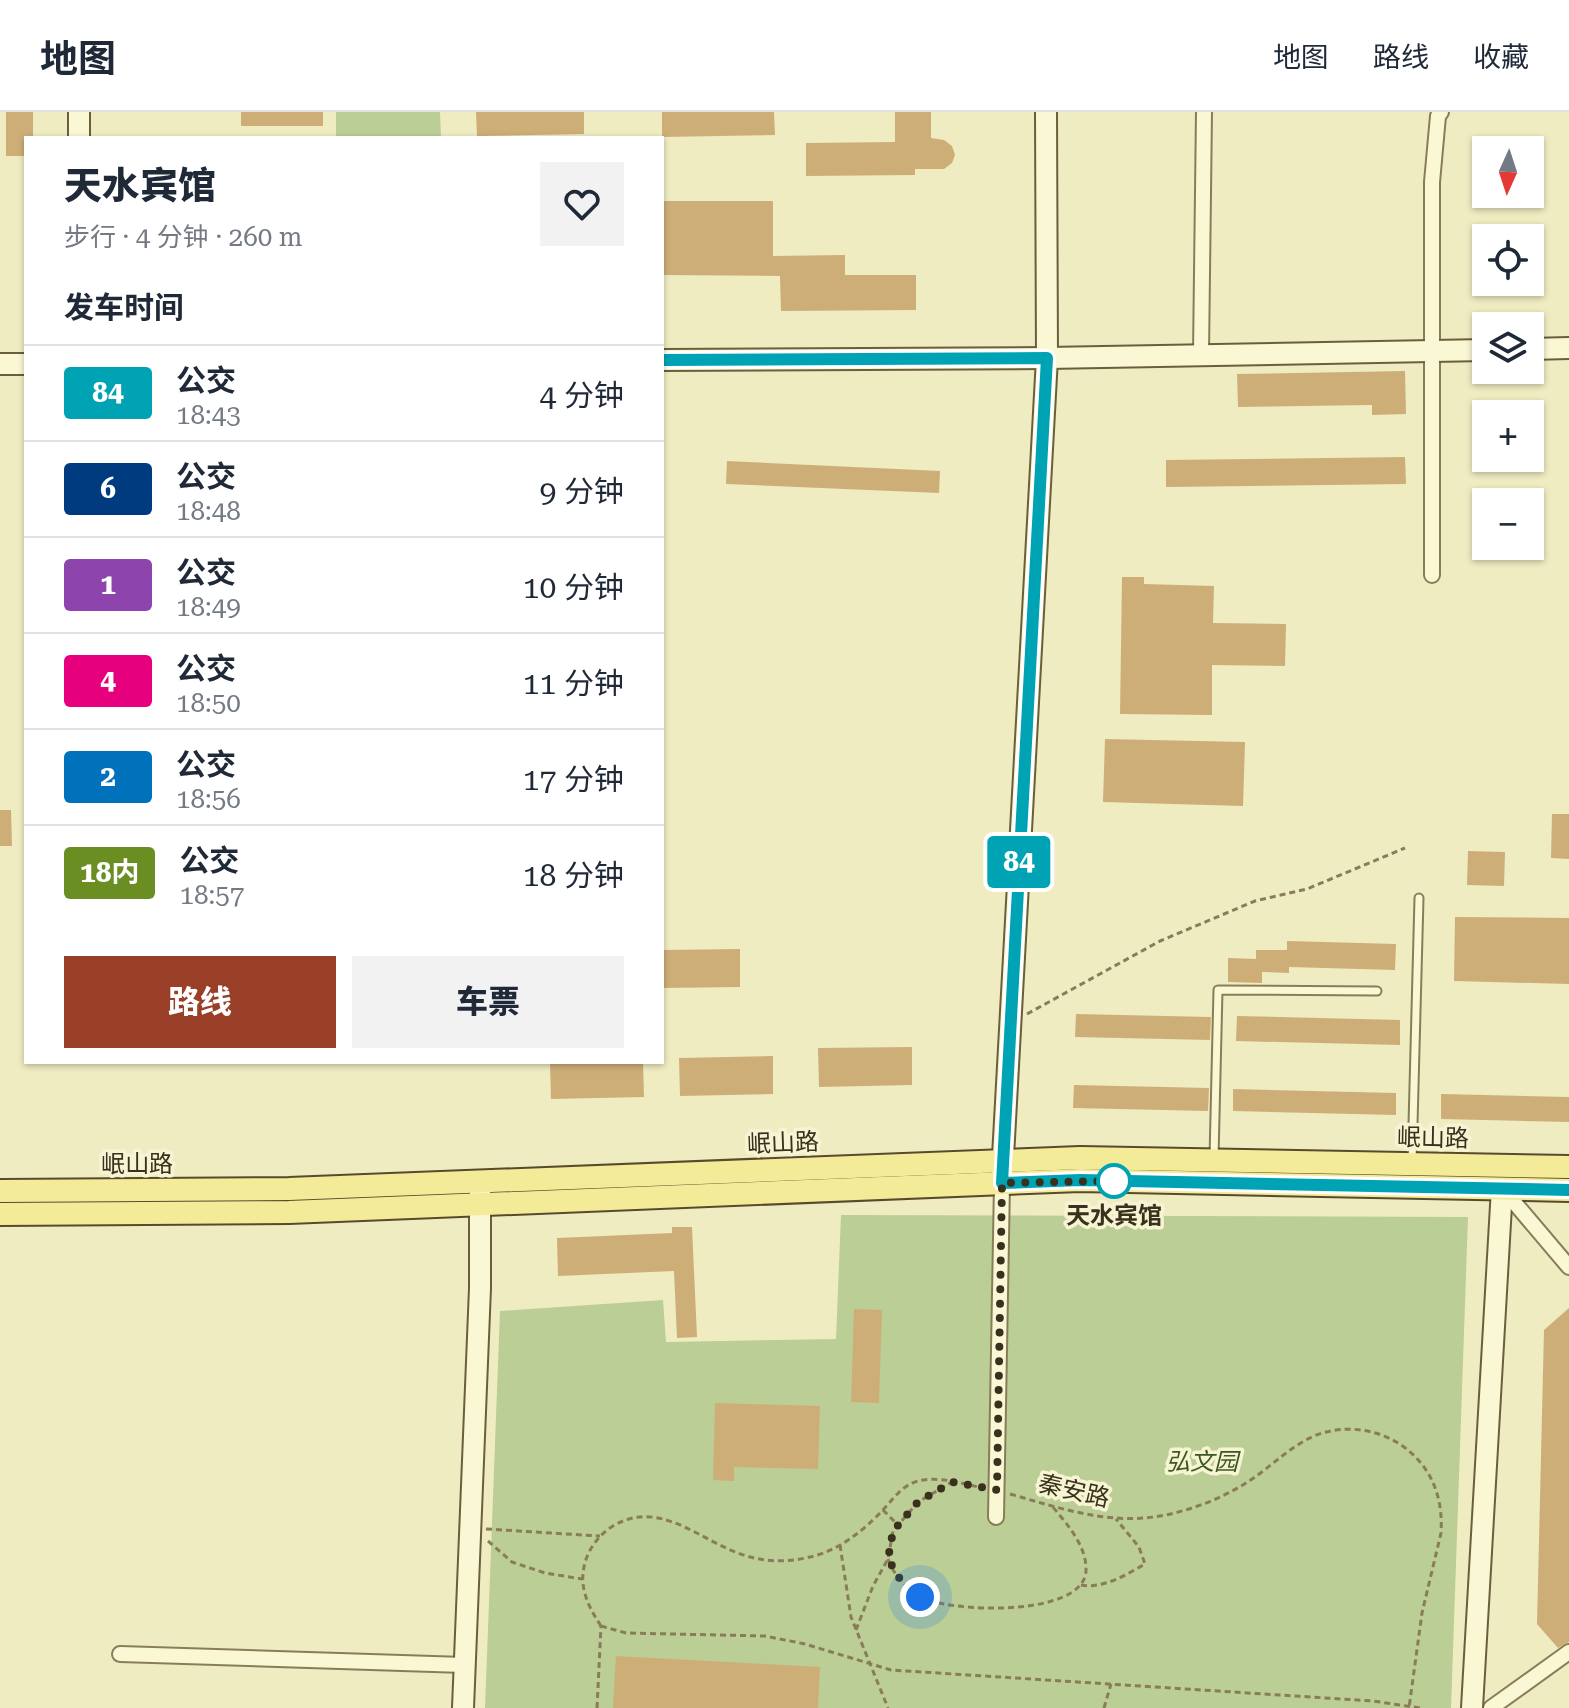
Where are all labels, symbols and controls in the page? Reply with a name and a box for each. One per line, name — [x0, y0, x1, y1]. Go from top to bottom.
text: 地图 — [40, 37, 116, 81]
text: 地图 — [1273, 41, 1329, 74]
text: 路线 — [1373, 41, 1429, 74]
text: 收藏 — [1473, 41, 1529, 74]
north arrow — [1472, 136, 1544, 208]
map controls — [1472, 136, 1544, 560]
button: heart — [540, 162, 624, 246]
text: 天水宾馆 — [64, 164, 216, 208]
text: 步行 · 4 分钟 · 260 m — [64, 222, 303, 252]
button: locate — [1472, 224, 1544, 296]
text: 发车时间 — [64, 290, 184, 325]
button: layers — [1472, 312, 1544, 384]
text: 公交 — [176, 363, 236, 398]
text: 84 — [92, 376, 124, 409]
text: 4 分钟 — [540, 378, 624, 413]
text: 18:43 — [176, 400, 241, 430]
button: + — [1472, 400, 1544, 472]
text: 公交 — [176, 459, 236, 494]
text: 6 — [100, 472, 116, 505]
text: 9 分钟 — [540, 474, 624, 509]
button: − — [1472, 488, 1544, 560]
text: 18:48 — [176, 496, 241, 526]
text: 公交 — [176, 555, 236, 590]
text: 1 — [100, 568, 116, 601]
text: 10 分钟 — [523, 570, 624, 605]
text: 18:49 — [176, 592, 241, 622]
text: 公交 — [176, 651, 236, 686]
text: 4 — [100, 664, 116, 697]
text: 11 分钟 — [523, 666, 624, 701]
text: 18:50 — [176, 688, 241, 718]
text: 公交 — [176, 747, 236, 782]
text: 2 — [100, 760, 116, 793]
text: 17 分钟 — [523, 762, 624, 797]
text: 18:56 — [176, 784, 241, 814]
line badge: 84 — [983, 836, 1055, 888]
text: 公交 — [179, 843, 239, 878]
text: 84 — [1003, 845, 1035, 878]
text: 18内 — [80, 856, 139, 889]
text: 18 分钟 — [523, 858, 624, 893]
text: 18:57 — [179, 880, 244, 910]
button: 路线 — [64, 956, 336, 1048]
button: 车票 — [352, 956, 624, 1048]
street label: 岷山路 — [1397, 1123, 1469, 1153]
street label: 岷山路 — [747, 1128, 819, 1158]
street label: 岷山路 — [101, 1150, 173, 1178]
marker: 天水宾馆 — [1097, 1164, 1131, 1198]
place label: 天水宾馆 — [1066, 1202, 1162, 1230]
park label: 弘文园 — [1166, 1448, 1241, 1476]
street label: 秦安路 — [1036, 1469, 1112, 1513]
your location — [900, 1577, 940, 1617]

